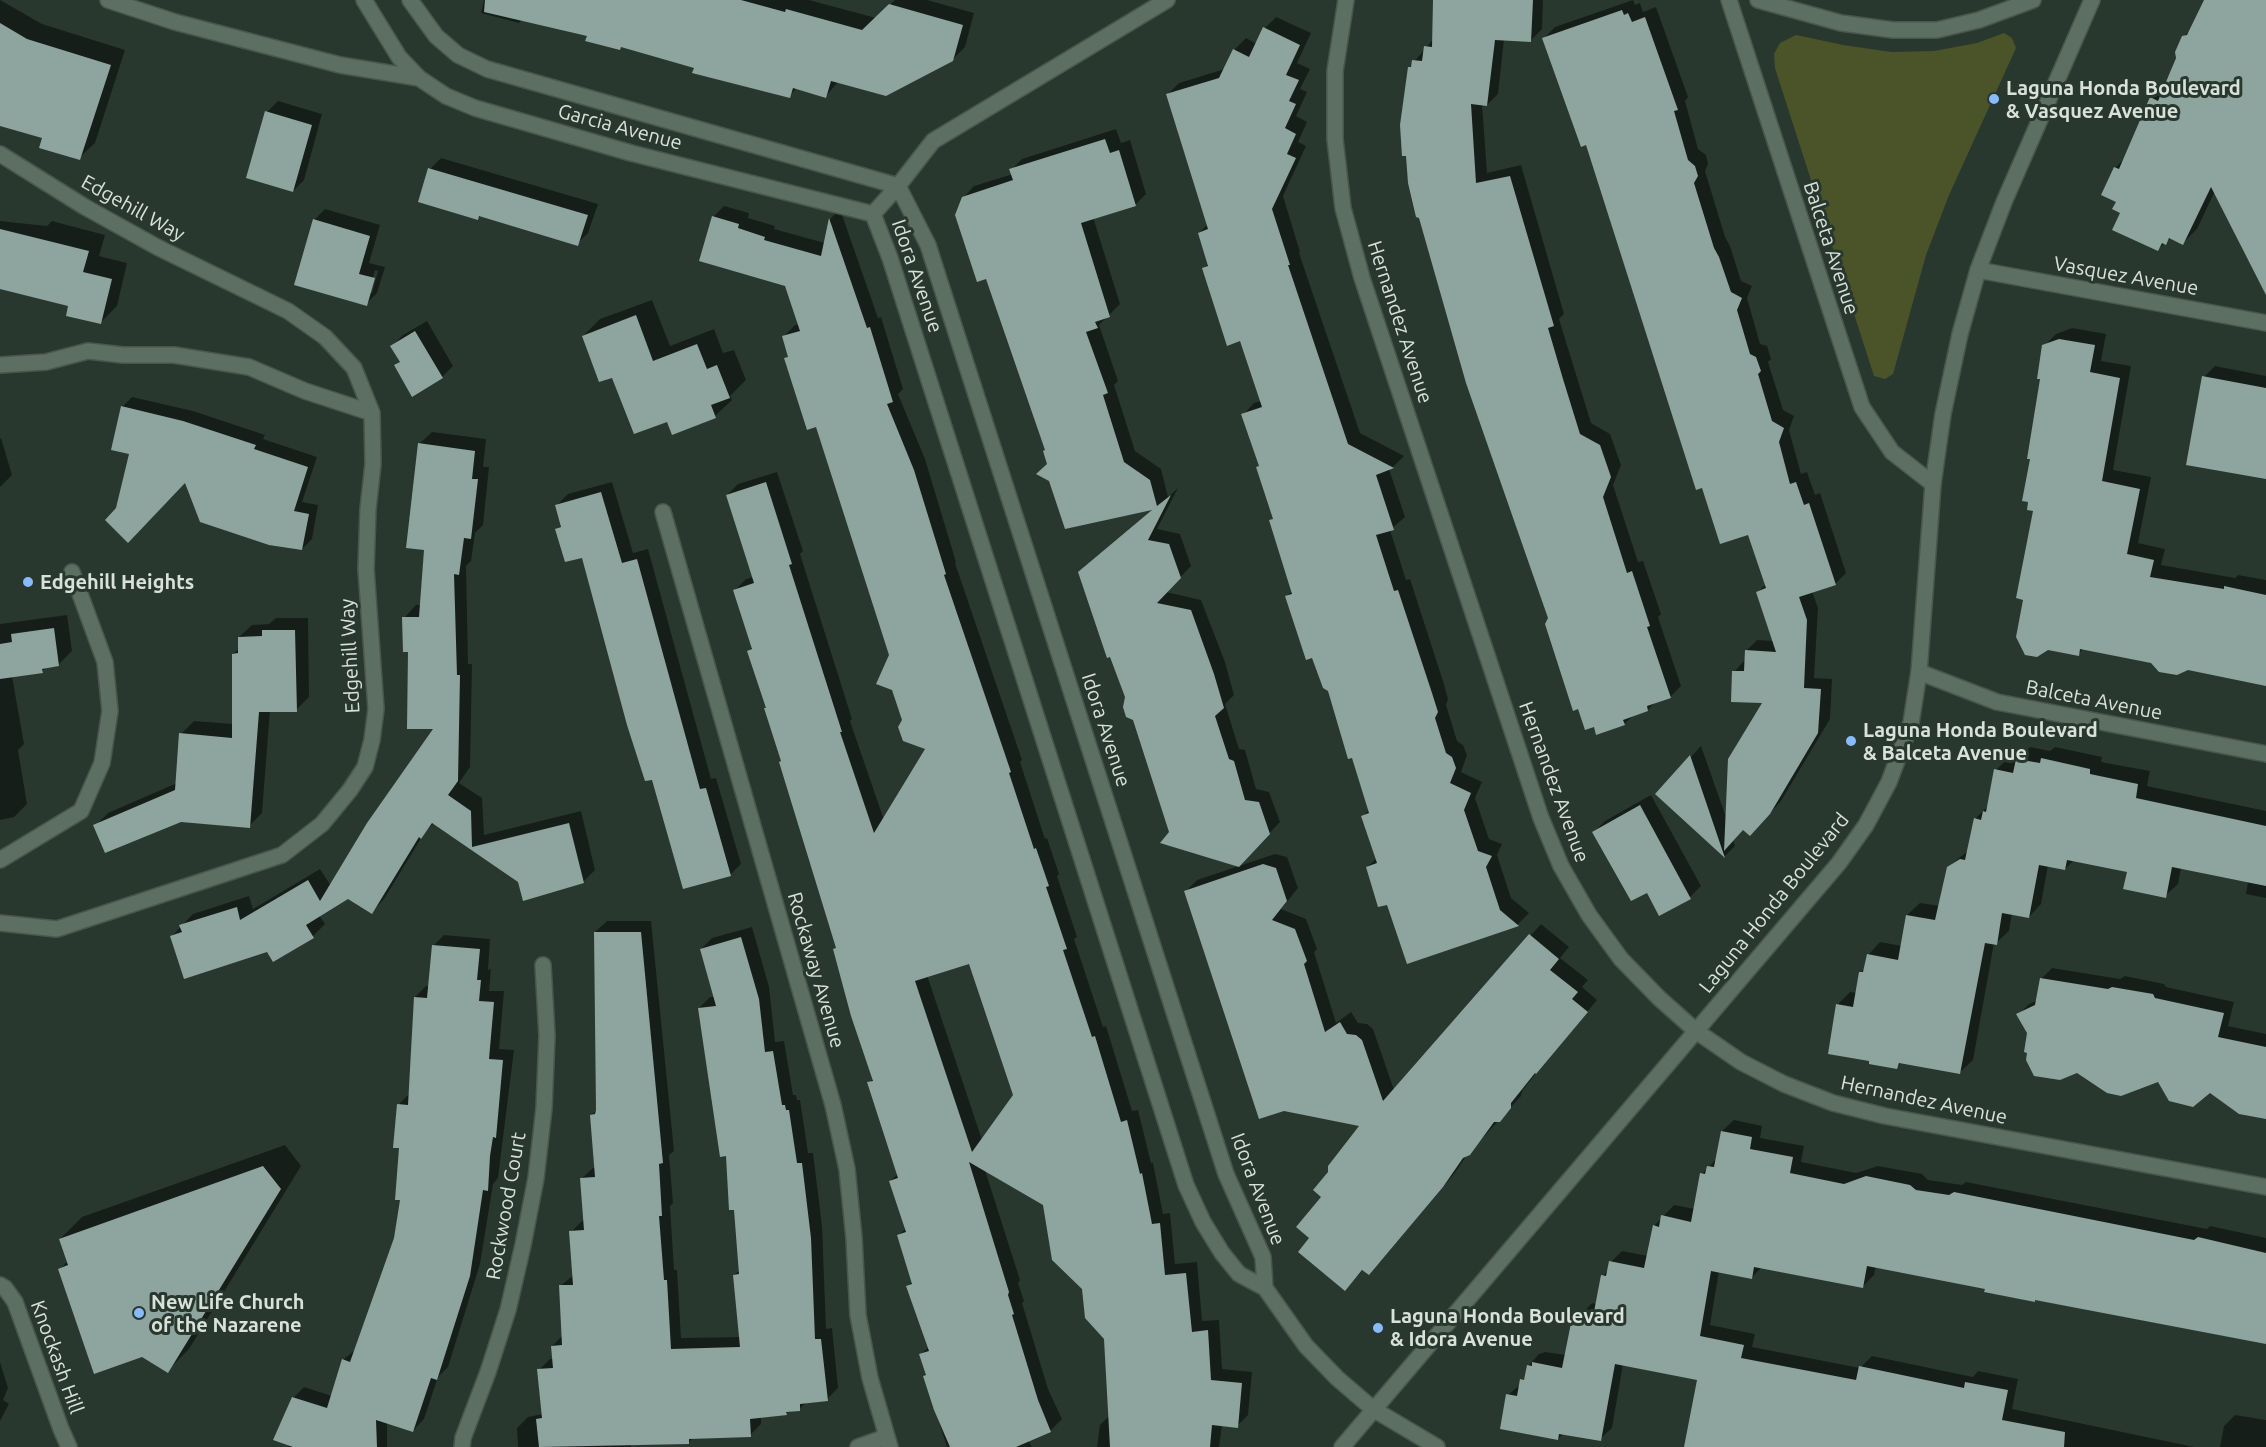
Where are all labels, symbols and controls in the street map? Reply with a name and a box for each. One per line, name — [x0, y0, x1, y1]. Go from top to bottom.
place label: Laguna Honda Boulevard & Vasquez Avenue — [2006, 76, 2241, 123]
marker: Laguna Honda Boulevard & Vasquez Avenue — [1987, 92, 2001, 106]
street label: Garcia Avenue — [555, 99, 685, 155]
street label: Edgehill Way — [77, 170, 189, 246]
street label: Balceta Avenue — [1798, 178, 1864, 318]
street label: Idora Avenue — [886, 216, 948, 336]
street label: Hernandez Avenue — [1362, 238, 1438, 406]
street label: Vasquez Avenue — [2052, 251, 2200, 301]
place label: Edgehill Heights — [40, 570, 194, 594]
marker: Edgehill Heights — [21, 575, 35, 589]
street label: Edgehill Way — [335, 598, 365, 714]
street label: Idora Avenue — [1076, 670, 1136, 790]
street label: Balceta Avenue — [2024, 675, 2164, 725]
street label: Hernandez Avenue — [1514, 698, 1594, 866]
place label: Laguna Honda Boulevard & Balceta Avenue — [1863, 718, 2098, 765]
marker: Laguna Honda Boulevard & Balceta Avenue — [1844, 734, 1858, 748]
street label: Laguna Honda Boulevard — [1694, 808, 1854, 998]
street label: Rockaway Avenue — [782, 889, 850, 1051]
street label: Hernandez Avenue — [1839, 1071, 2009, 1129]
street label: Idora Avenue — [1226, 1129, 1290, 1249]
street label: Rockwood Court — [481, 1130, 531, 1282]
place label: New Life Church of the Nazarene — [151, 1290, 305, 1337]
street label: Knockash Hill — [25, 1297, 89, 1417]
place label: Laguna Honda Boulevard & Idora Avenue — [1390, 1304, 1625, 1351]
marker: New Life Church of the Nazarene — [132, 1306, 146, 1320]
marker: Laguna Honda Boulevard & Idora Avenue — [1371, 1321, 1385, 1335]

